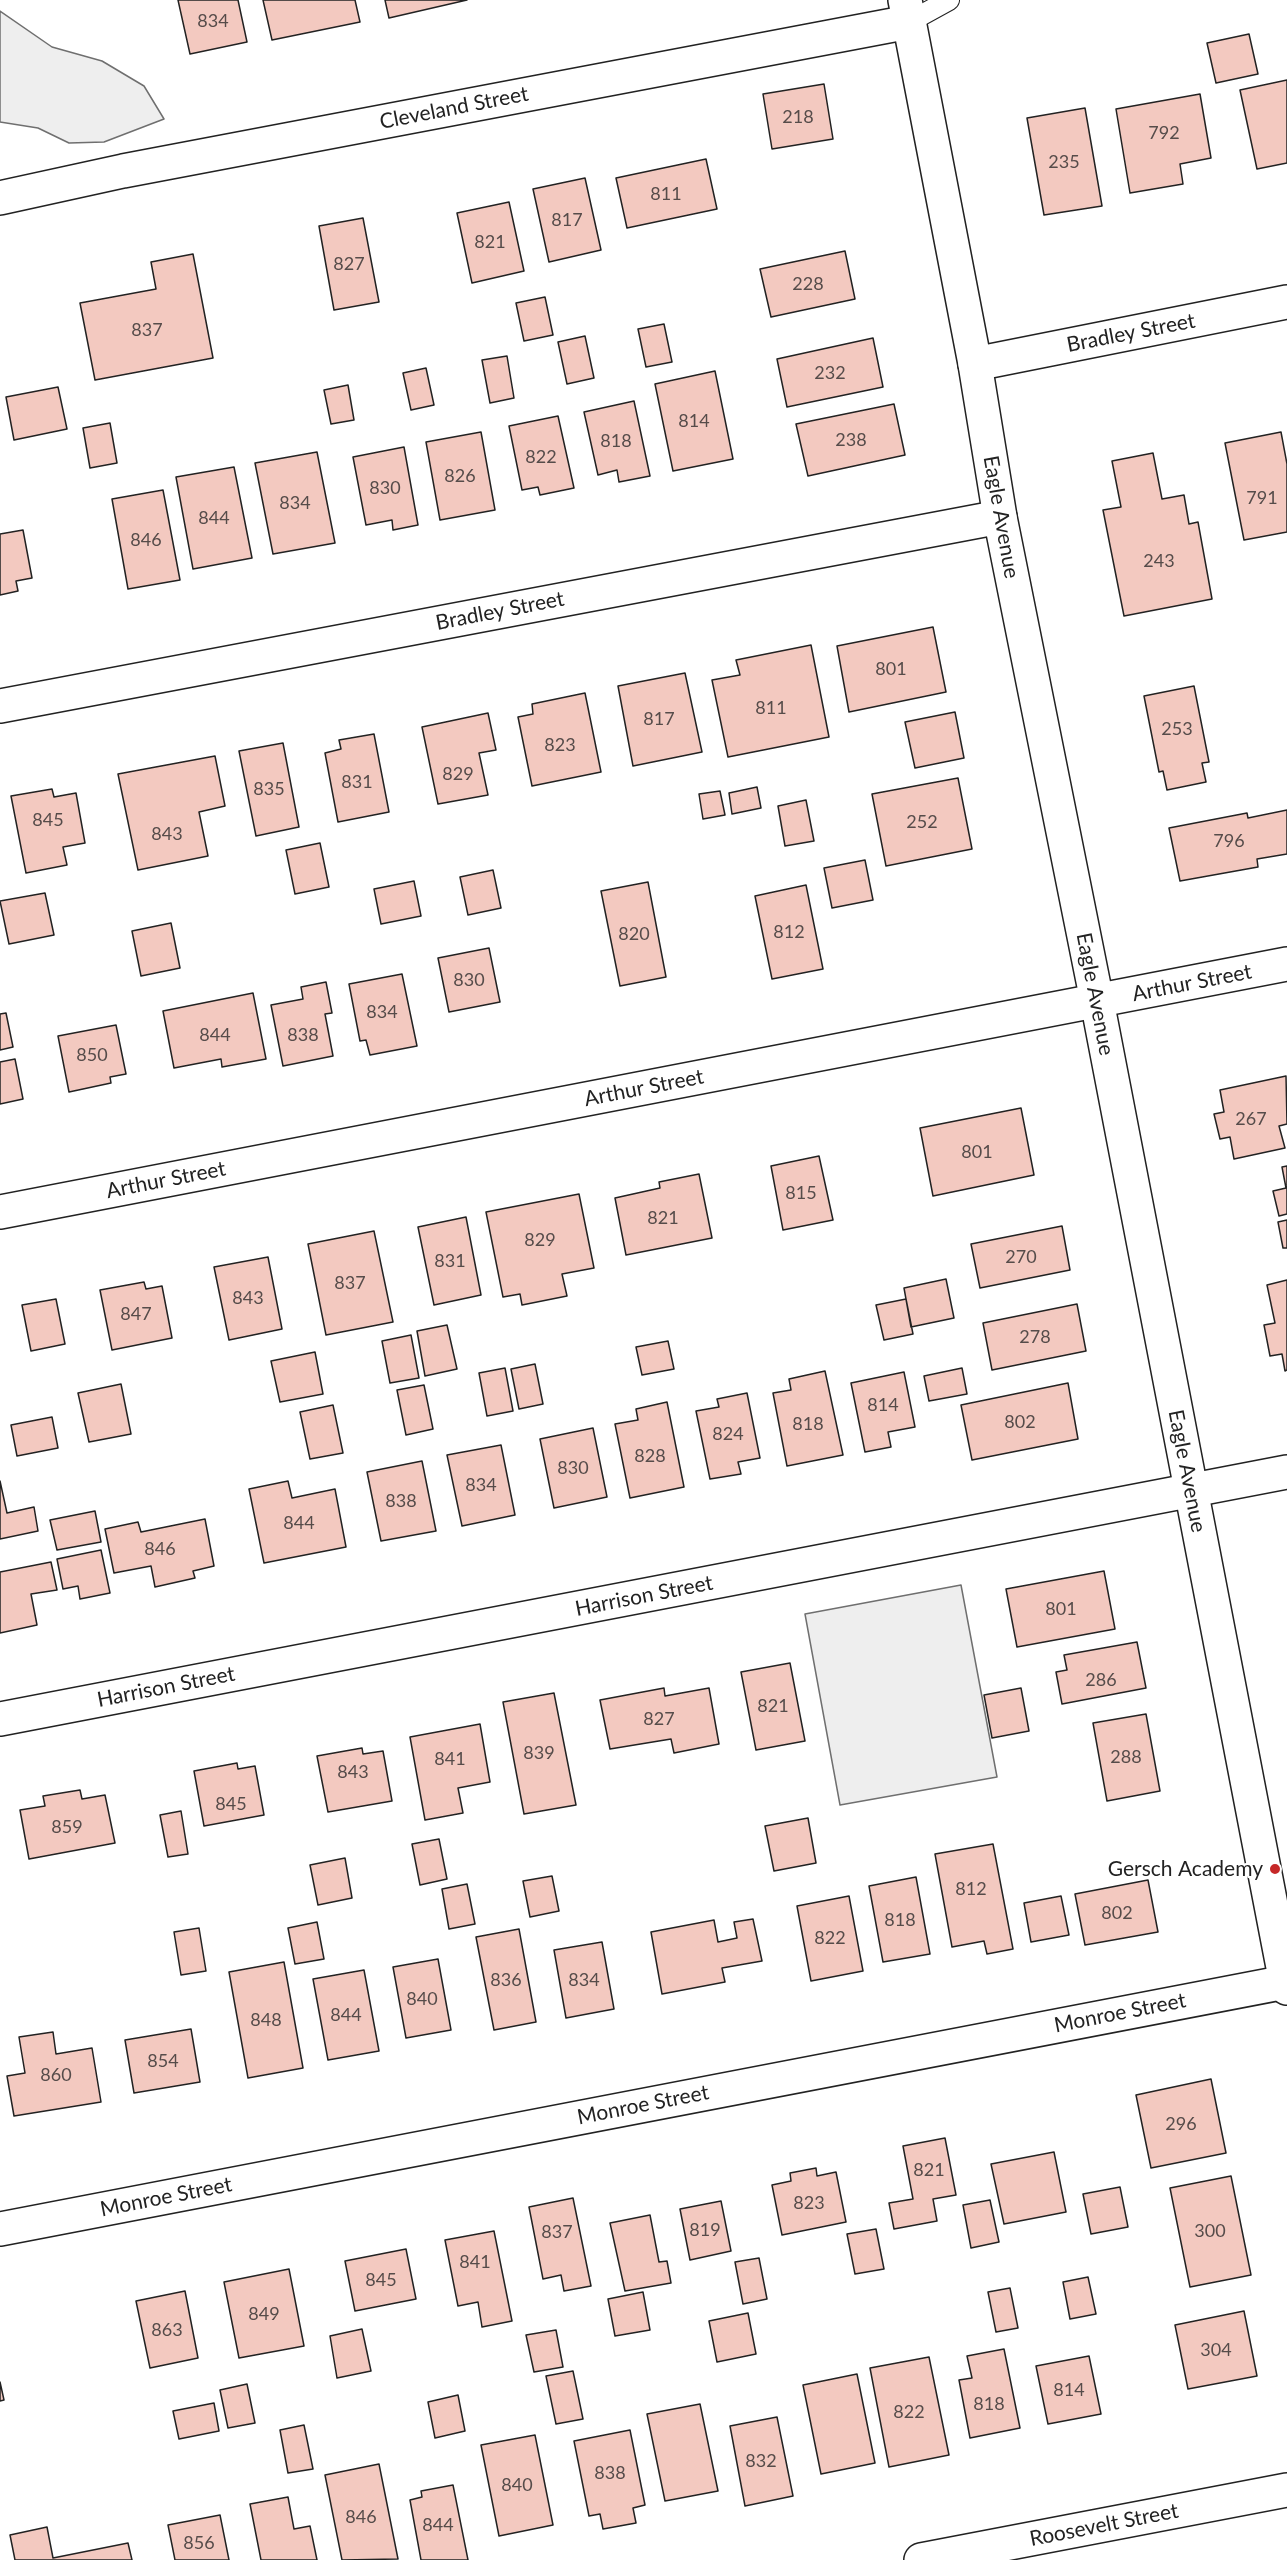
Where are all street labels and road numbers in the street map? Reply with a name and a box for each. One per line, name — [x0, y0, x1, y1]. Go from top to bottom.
street label: Cleveland Street — [377, 81, 531, 135]
street label: Bradley Street — [1065, 308, 1197, 358]
street label: Eagle Avenue — [978, 454, 1024, 580]
street label: Bradley Street — [434, 586, 566, 636]
street label: Eagle Avenue — [1071, 931, 1119, 1057]
street label: Arthur Street — [1130, 959, 1254, 1007]
street label: Arthur Street — [582, 1064, 706, 1112]
street label: Arthur Street — [104, 1156, 228, 1204]
street label: Eagle Avenue — [1163, 1408, 1211, 1534]
street label: Harrison Street — [573, 1570, 715, 1622]
street label: Harrison Street — [95, 1661, 237, 1713]
street label: Monroe Street — [1052, 1988, 1188, 2038]
street label: Monroe Street — [575, 2080, 711, 2130]
street label: Monroe Street — [98, 2172, 234, 2222]
street label: Roosevelt Street — [1027, 2498, 1181, 2552]

